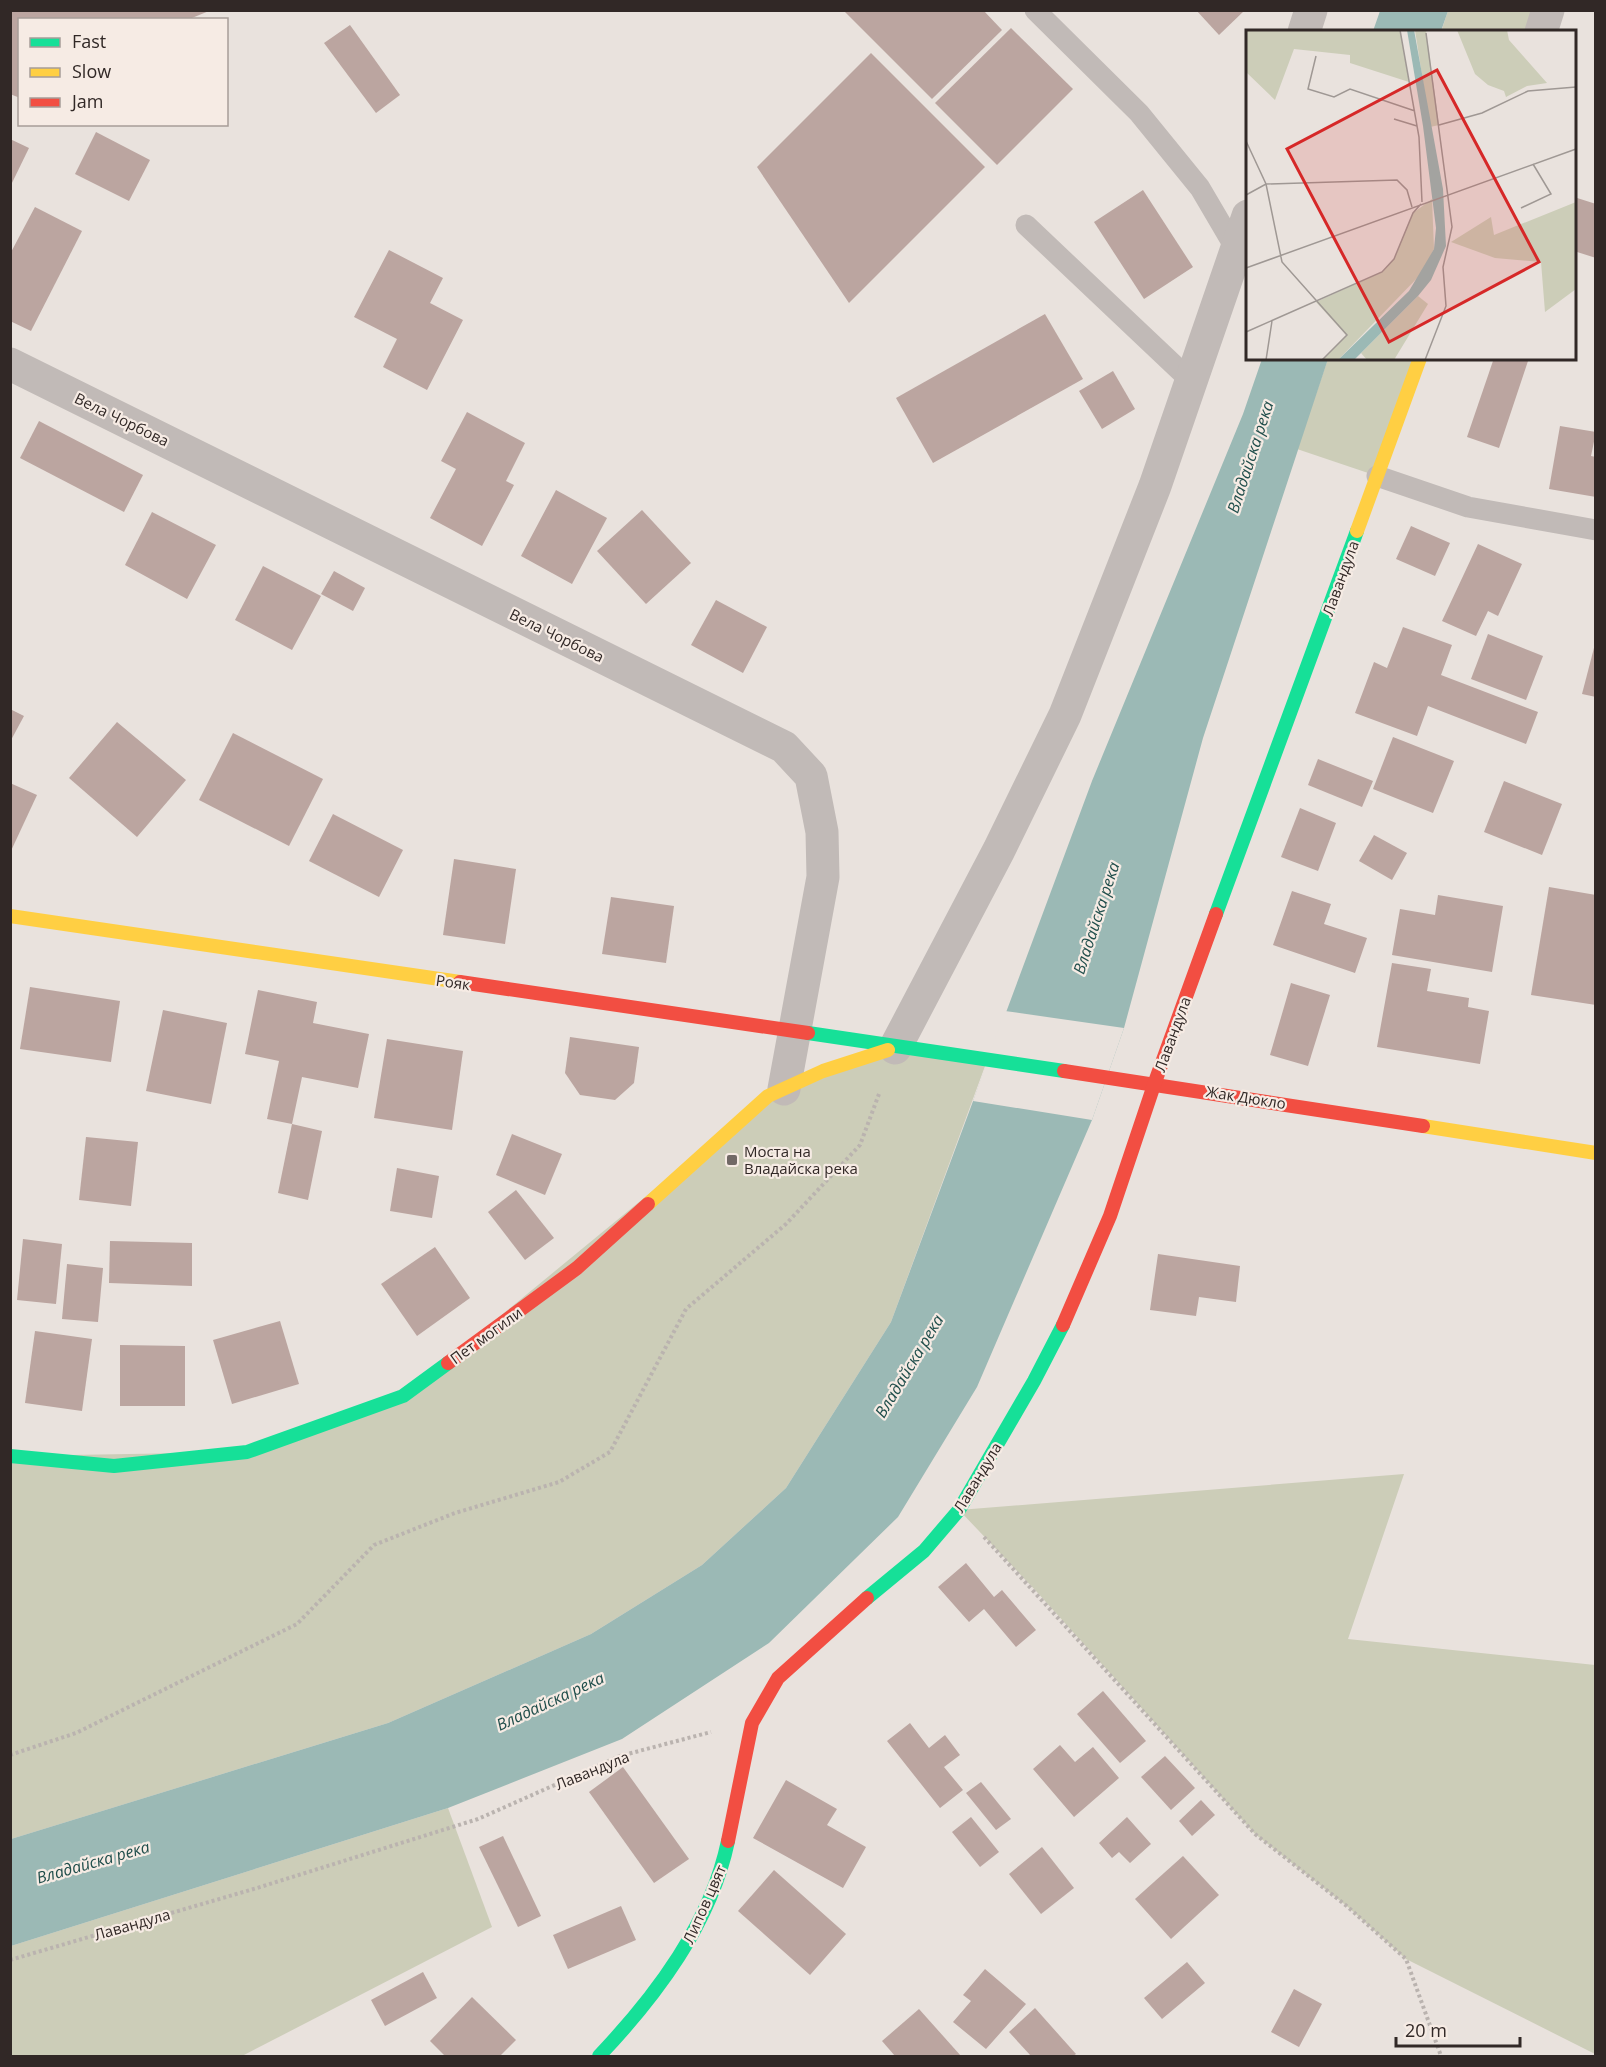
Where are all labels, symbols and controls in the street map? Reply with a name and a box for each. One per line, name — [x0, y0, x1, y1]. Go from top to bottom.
legend — [18, 18, 228, 126]
text: Fast — [72, 29, 106, 53]
inset map — [1246, 30, 1576, 360]
text: Slow — [72, 59, 111, 83]
text: Jam — [70, 89, 104, 113]
street label: Вела Чорбова — [72, 388, 172, 450]
water label: Владайска река — [1222, 398, 1278, 516]
street label: Лавандула — [1317, 538, 1363, 618]
street label: Вела Чорбова — [507, 604, 607, 666]
water label: Владайска река — [1068, 859, 1124, 977]
street label: Рояк — [435, 970, 472, 994]
street label: Лавандула — [1149, 994, 1195, 1074]
street label: Жак Дюкло — [1205, 1081, 1287, 1113]
place label: Моста на Владайска река — [744, 1141, 858, 1178]
marker: Моста на Владайска река — [725, 1153, 739, 1167]
street label: Пет могили — [446, 1302, 526, 1368]
water label: Владайска река — [870, 1310, 948, 1422]
street label: Лавандула — [948, 1438, 1006, 1516]
water label: Владайска река — [493, 1666, 607, 1736]
street label: Лавандула — [552, 1746, 632, 1794]
water label: Владайска река — [34, 1835, 152, 1889]
street label: Липов цвят — [678, 1861, 730, 1947]
street label: Лавандула — [92, 1904, 172, 1944]
scale bar — [1396, 2010, 1520, 2048]
text: 20 m — [1405, 2018, 1447, 2042]

